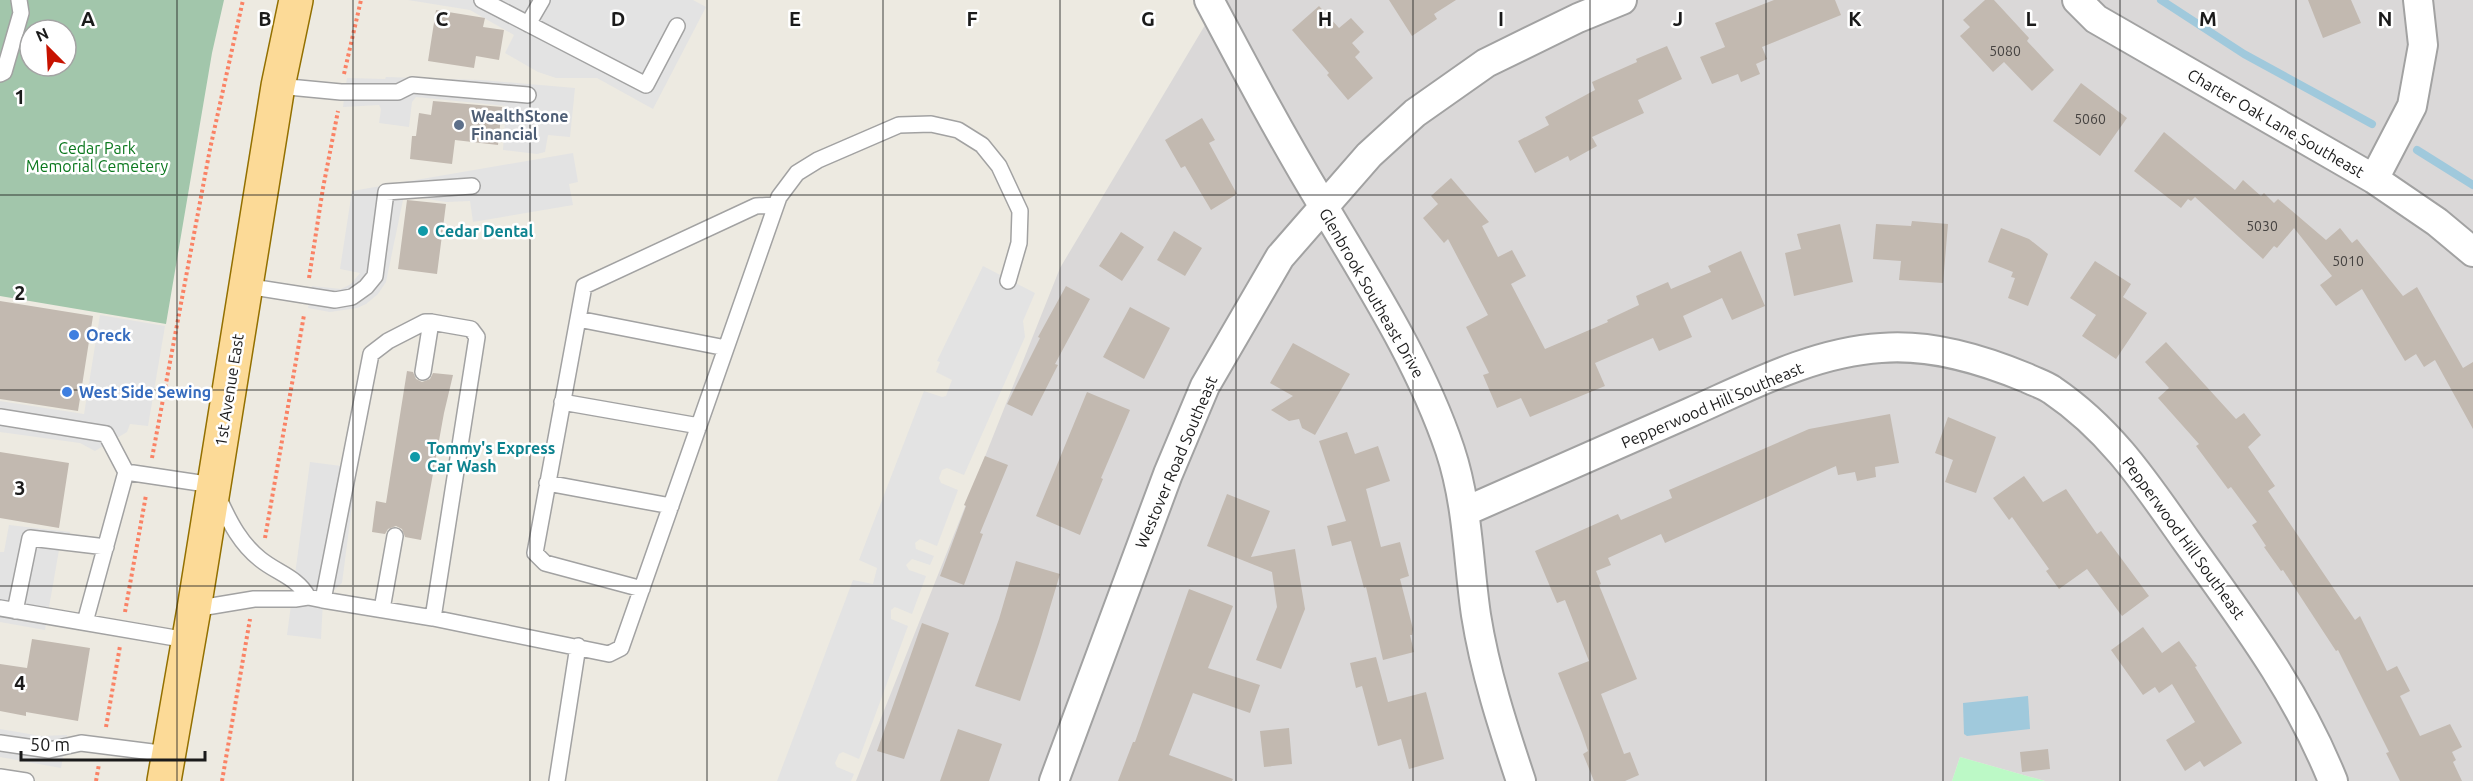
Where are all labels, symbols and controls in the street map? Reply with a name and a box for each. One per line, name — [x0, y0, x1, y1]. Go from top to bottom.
text: A — [81, 7, 95, 30]
text: B — [258, 7, 272, 30]
text: C — [436, 7, 449, 30]
text: D — [611, 7, 625, 30]
text: E — [789, 7, 801, 30]
text: F — [966, 7, 978, 30]
text: G — [1141, 7, 1155, 30]
text: H — [1318, 7, 1332, 30]
text: I — [1498, 7, 1504, 30]
text: J — [1673, 7, 1683, 30]
text: K — [1848, 7, 1862, 30]
text: L — [2026, 7, 2037, 30]
text: M — [2199, 7, 2217, 30]
text: N — [2378, 7, 2392, 30]
north arrow — [18, 18, 78, 78]
text: N — [33, 24, 51, 45]
house number: 5080 — [1989, 43, 2021, 59]
street label: Charter Oak Lane Southeast — [2184, 65, 2368, 181]
text: 1 — [14, 85, 26, 108]
place label: WealthStone Financial — [471, 107, 569, 143]
house number: 5060 — [2074, 111, 2106, 127]
marker: WealthStone Financial — [452, 118, 466, 132]
park label: Cedar Park Memorial Cemetery — [26, 139, 168, 175]
street label: Glenbrook Southeast Drive — [1316, 205, 1428, 381]
house number: 5030 — [2246, 218, 2278, 234]
place label: Cedar Dental — [435, 222, 534, 240]
marker: Cedar Dental — [416, 224, 430, 238]
house number: 5010 — [2332, 253, 2364, 269]
text: 2 — [14, 281, 26, 304]
place label: Oreck — [86, 326, 131, 344]
marker: Oreck — [67, 328, 81, 342]
street label: 1st Avenue East — [211, 332, 247, 448]
street label: Pepperwood Hill Southeast — [1618, 358, 1806, 452]
street label: Westover Road Southeast — [1131, 373, 1221, 551]
place label: West Side Sewing — [79, 383, 211, 401]
marker: West Side Sewing — [60, 385, 74, 399]
place label: Tommy's Express Car Wash — [427, 439, 555, 475]
marker: Tommy's Express Car Wash — [408, 450, 422, 464]
street label: Pepperwood Hill Southeast — [2119, 453, 2249, 623]
text: 3 — [14, 476, 26, 499]
text: 4 — [14, 671, 26, 694]
scale bar — [21, 724, 206, 762]
text: 50 m — [30, 734, 70, 754]

